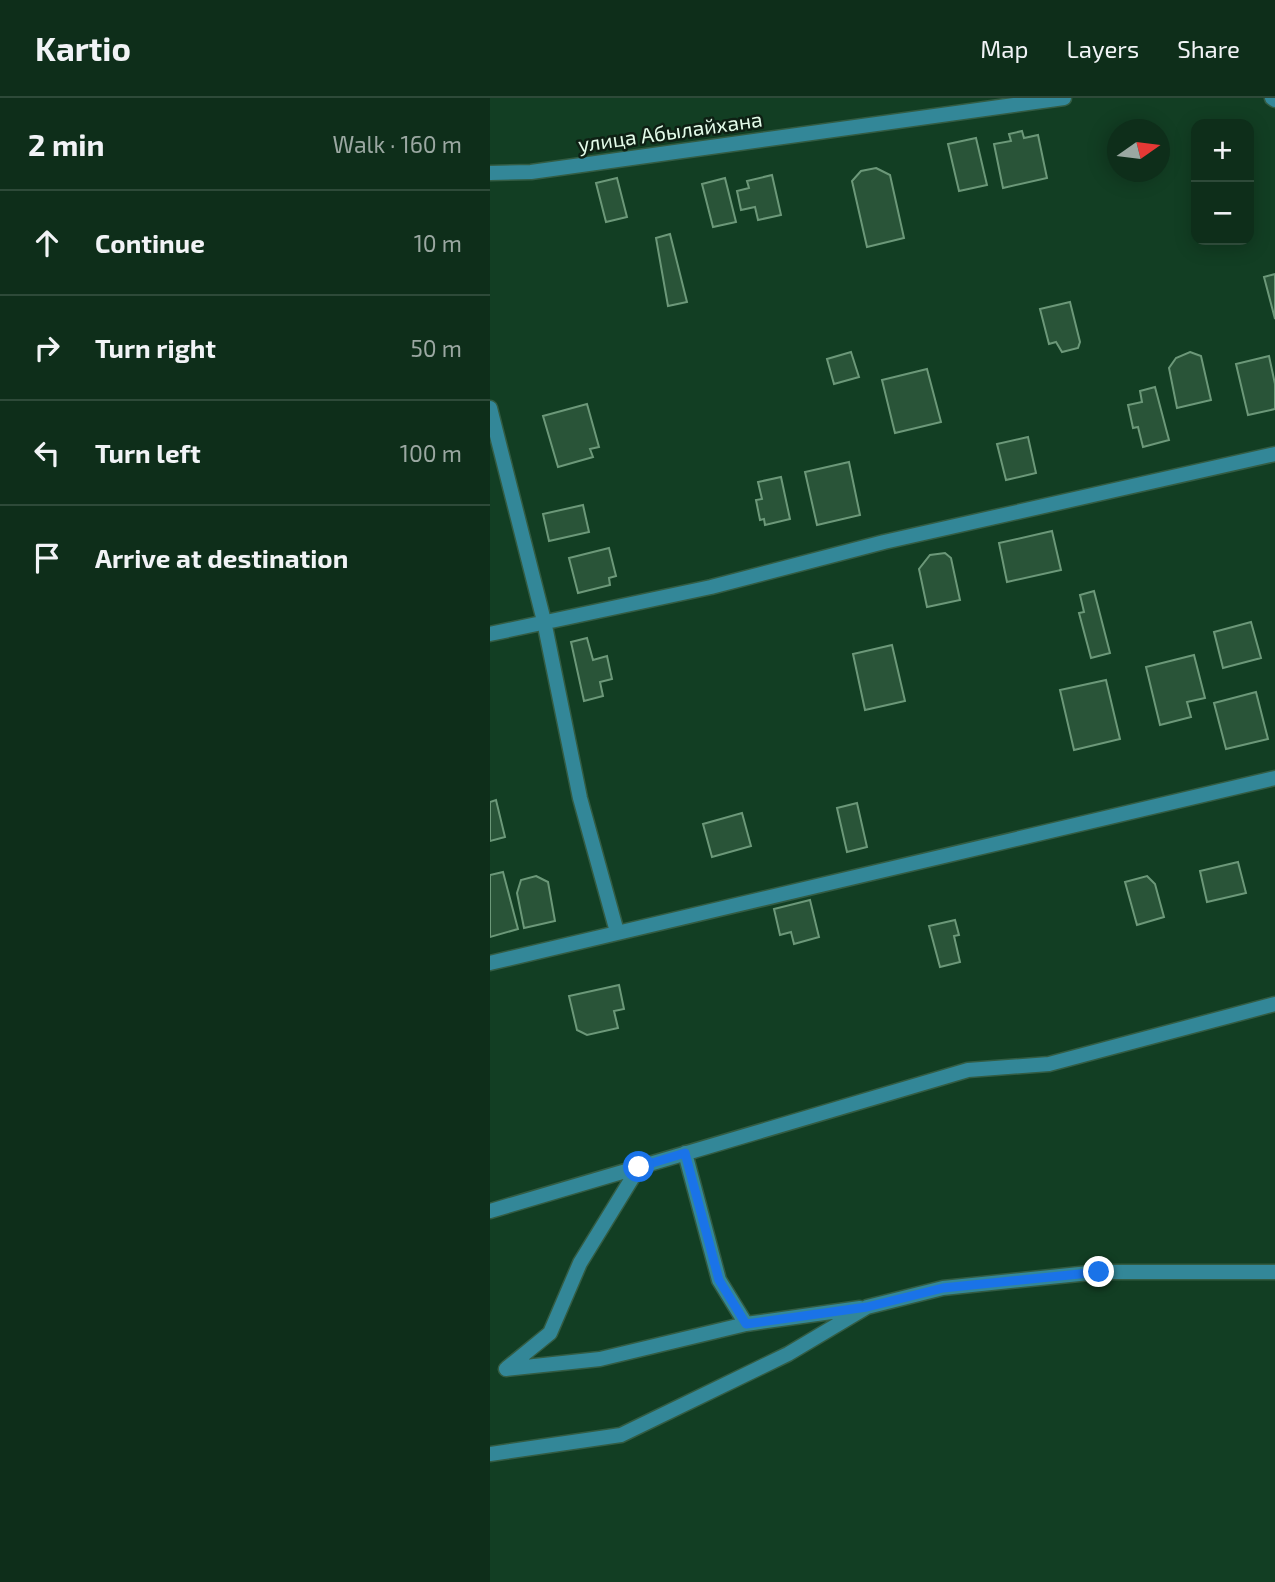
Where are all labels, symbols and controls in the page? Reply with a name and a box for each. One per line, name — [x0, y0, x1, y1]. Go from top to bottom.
text: Kartio — [35, 28, 131, 68]
text: Map — [980, 34, 1028, 63]
text: Layers — [1066, 34, 1139, 63]
text: Share — [1177, 34, 1240, 63]
street label: улица Абылайхана — [576, 106, 764, 157]
north arrow — [1107, 119, 1170, 182]
map controls — [1191, 119, 1254, 245]
button: + — [1191, 119, 1254, 182]
text: 2 min — [28, 126, 105, 162]
text: Walk · 160 m — [332, 130, 462, 158]
button: − — [1191, 182, 1254, 245]
icon: ahead — [28, 224, 66, 262]
text: Continue — [95, 227, 205, 258]
text: 10 m — [414, 229, 462, 257]
icon: right — [28, 329, 66, 367]
text: Turn right — [95, 332, 216, 363]
text: 50 m — [411, 334, 462, 362]
icon: left — [28, 434, 66, 472]
text: Turn left — [95, 437, 201, 468]
text: 100 m — [400, 439, 462, 467]
icon: arrive — [28, 539, 66, 577]
text: Arrive at destination — [95, 542, 348, 573]
route start — [623, 1151, 654, 1182]
route end — [1083, 1256, 1114, 1287]

